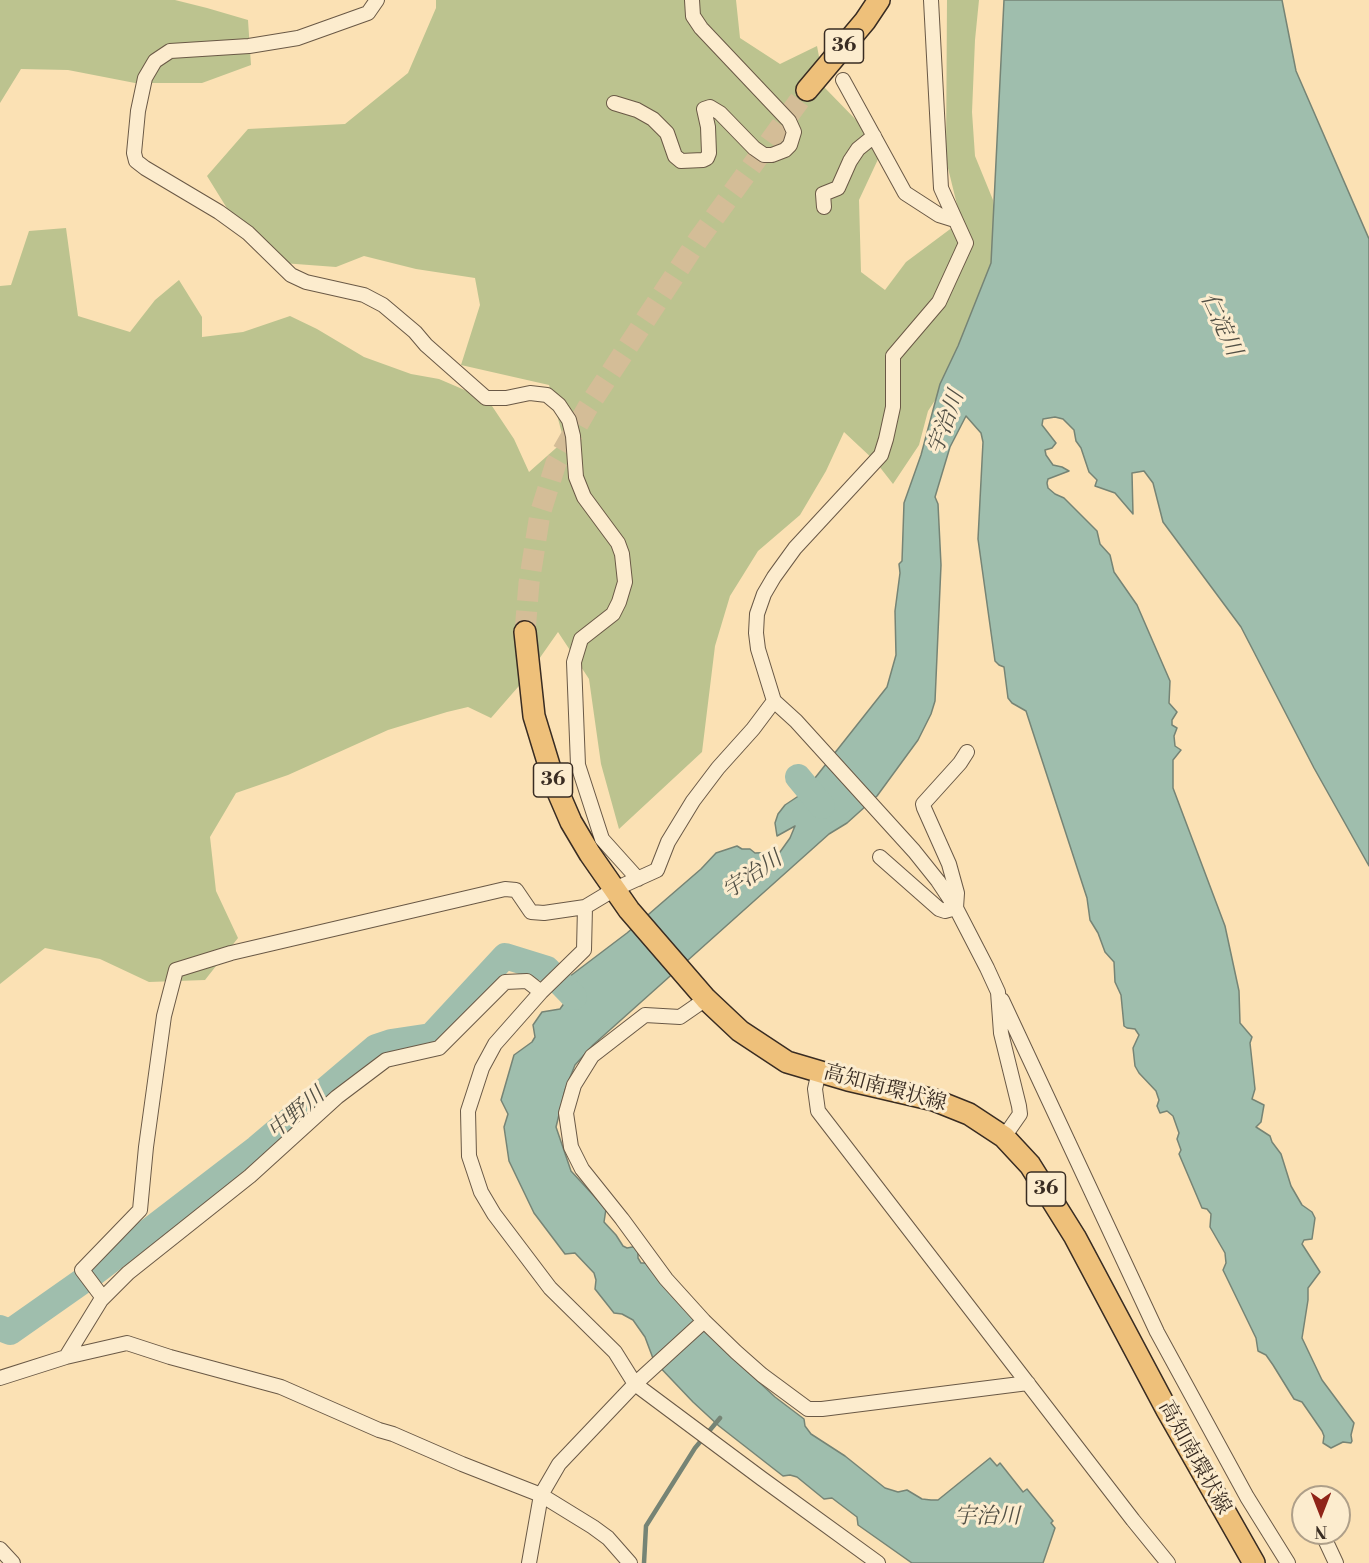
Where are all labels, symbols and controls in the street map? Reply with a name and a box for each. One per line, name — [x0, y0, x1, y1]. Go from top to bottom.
road number: 36 — [824, 29, 864, 63]
water label: 仁淀川 — [1194, 290, 1246, 360]
water label: 宇治川 — [923, 387, 971, 459]
road number: 36 — [534, 763, 572, 797]
water label: 宇治川 — [718, 847, 788, 905]
street label: 高知南環状線 — [821, 1061, 949, 1117]
water label: 中野川 — [263, 1083, 331, 1145]
road number: 36 — [1026, 1172, 1066, 1206]
street label: 高知南環状線 — [1152, 1397, 1236, 1519]
north arrow — [1291, 1485, 1351, 1545]
water label: 宇治川 — [954, 1505, 1020, 1531]
text: N — [1315, 1521, 1327, 1541]

